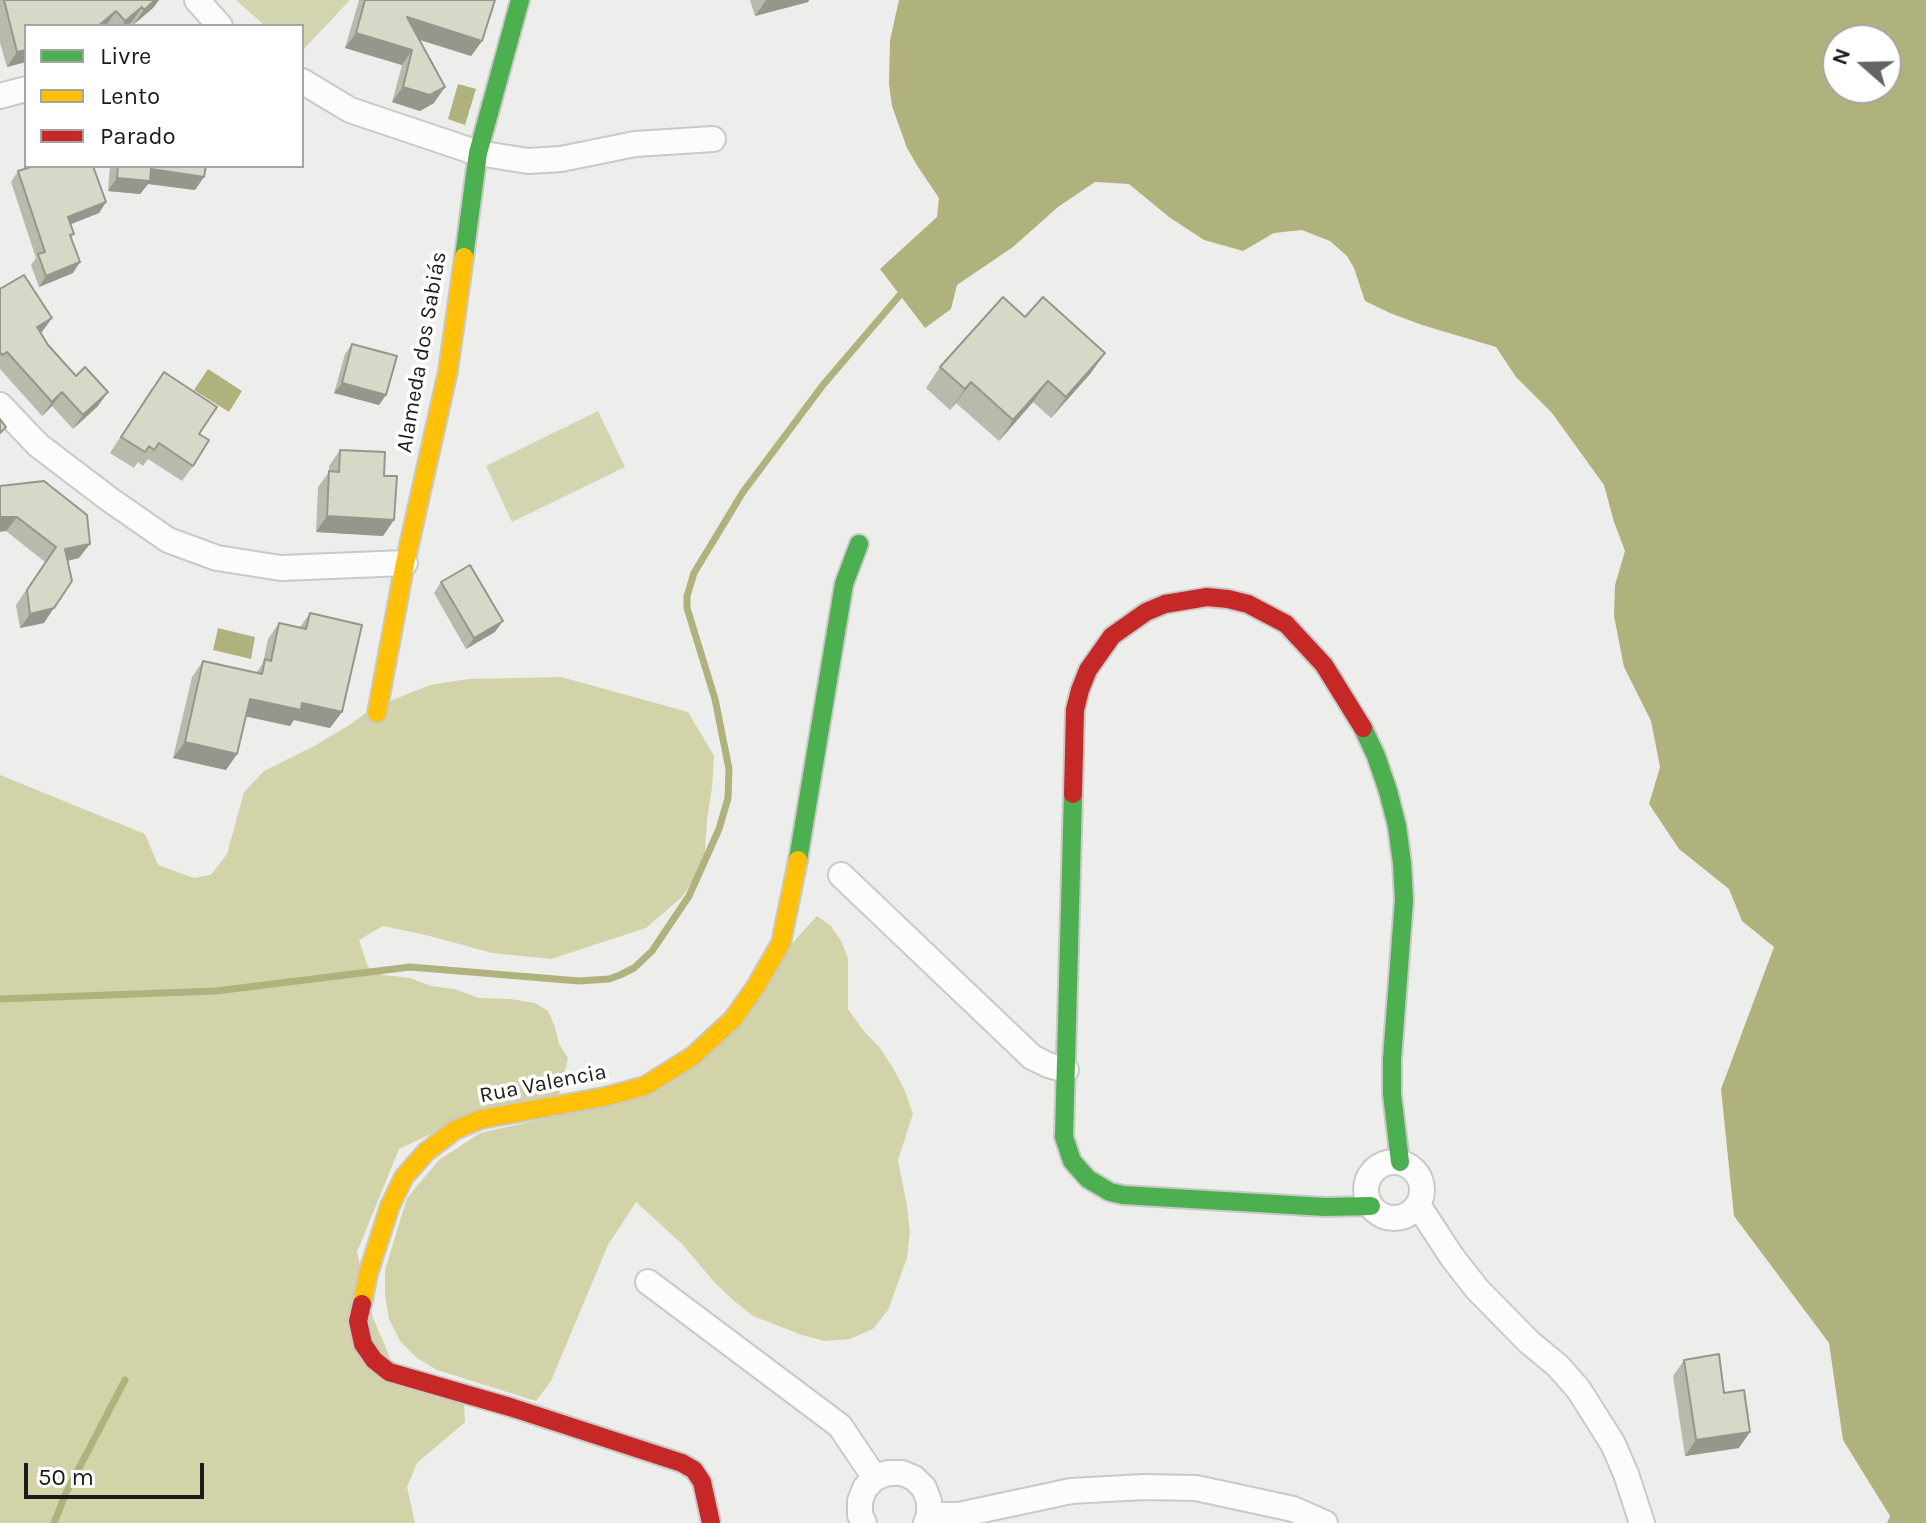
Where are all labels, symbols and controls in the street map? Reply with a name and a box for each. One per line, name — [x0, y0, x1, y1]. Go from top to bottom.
legend — [24, 24, 304, 168]
north arrow — [1822, 24, 1902, 104]
text: Livre — [100, 42, 151, 70]
text: N — [1826, 45, 1856, 68]
text: Lento — [100, 82, 160, 110]
text: Parado — [100, 122, 176, 150]
street label: Alameda dos Sabiás — [391, 249, 453, 455]
street label: Rua Valencia — [477, 1059, 609, 1109]
scale bar — [28, 1447, 208, 1497]
text: 50 m — [38, 1463, 94, 1491]

